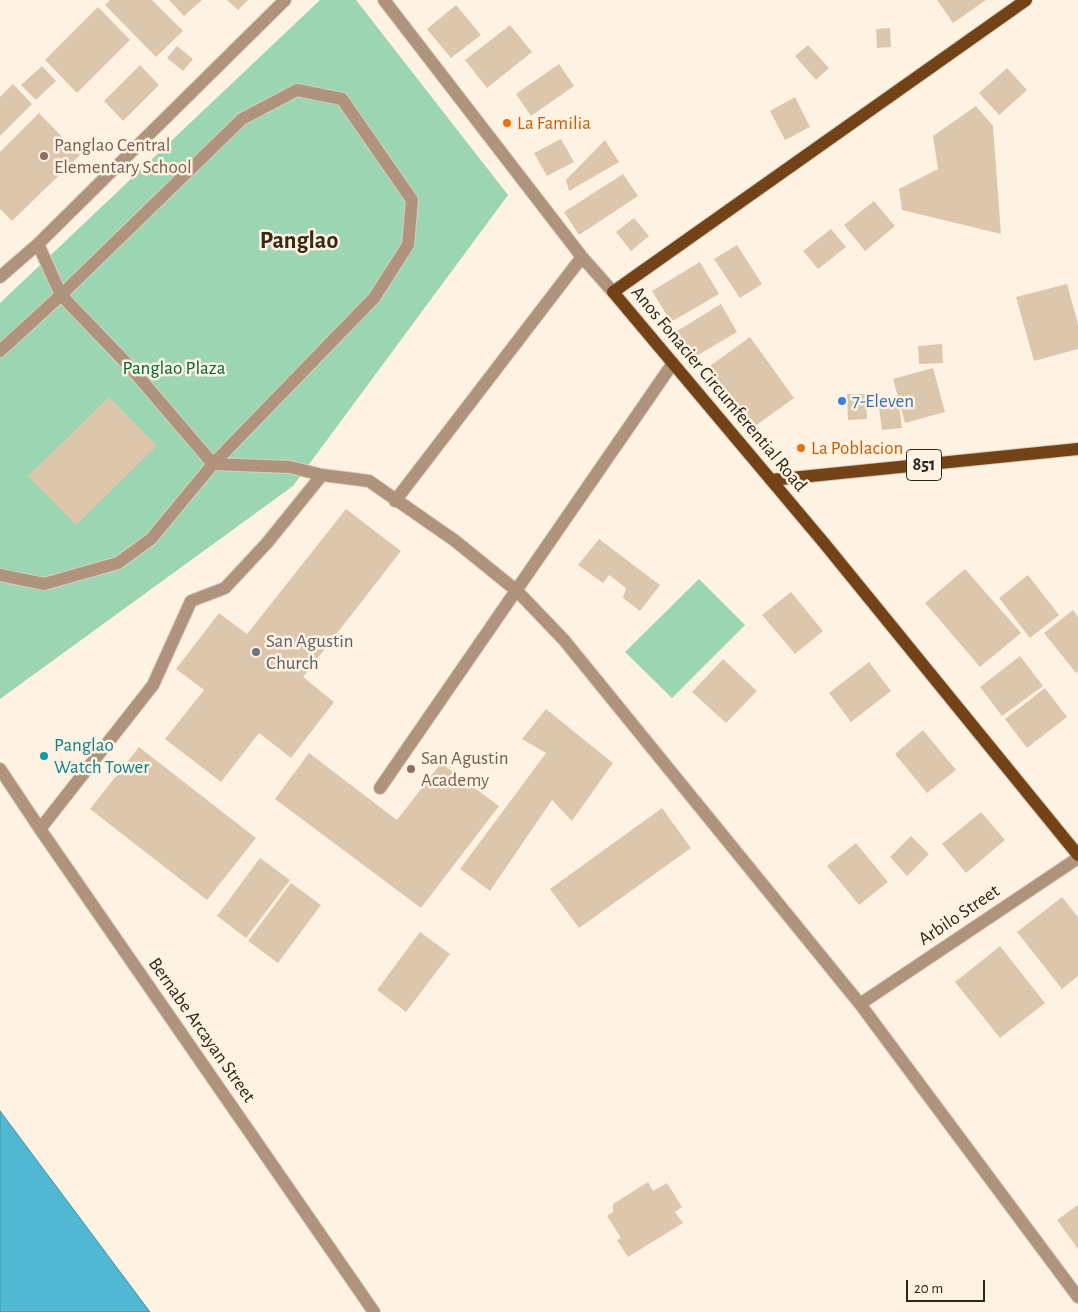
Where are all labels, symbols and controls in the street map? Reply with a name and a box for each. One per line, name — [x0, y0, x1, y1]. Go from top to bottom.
place label: La Familia — [517, 112, 591, 134]
marker: La Familia — [501, 117, 513, 129]
place label: Panglao Central Elementary School — [54, 134, 192, 178]
marker: Panglao Central Elementary School — [38, 150, 50, 162]
district label: Panglao — [260, 227, 338, 255]
street label: Anos Fonacier Circumferential Road — [626, 281, 812, 497]
park label: Panglao Plaza — [123, 357, 225, 379]
place label: 7-Eleven — [852, 390, 914, 412]
marker: 7-Eleven — [836, 395, 848, 407]
place label: La Poblacion — [811, 437, 903, 459]
marker: La Poblacion — [795, 442, 807, 454]
road number: 851 — [906, 450, 942, 480]
place label: San Agustin Church — [266, 630, 354, 674]
marker: San Agustin Church — [250, 646, 262, 658]
place label: Panglao Watch Tower — [54, 734, 149, 778]
place label: San Agustin Academy — [421, 747, 509, 791]
marker: Panglao Watch Tower — [38, 750, 50, 762]
marker: San Agustin Academy — [405, 763, 417, 775]
street label: Arbilo Street — [914, 879, 1004, 951]
street label: Bernabe Arcayan Street — [143, 953, 261, 1107]
scale bar — [908, 1270, 987, 1302]
text: 20 m — [914, 1281, 943, 1296]

